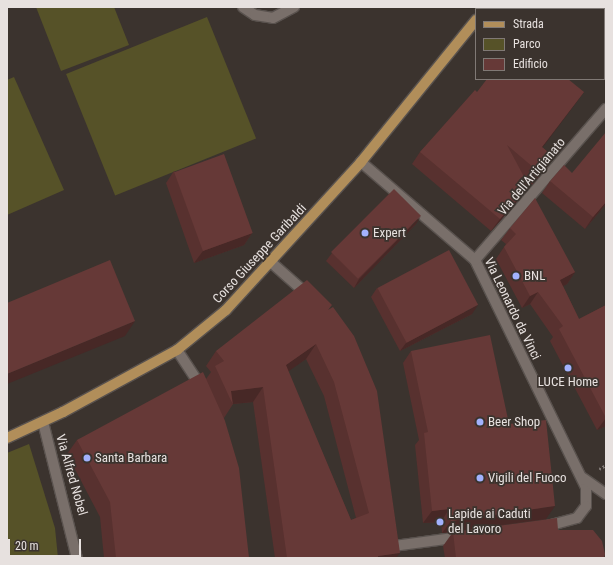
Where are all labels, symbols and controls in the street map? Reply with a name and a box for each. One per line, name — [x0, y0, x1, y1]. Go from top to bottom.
legend — [475, 8, 605, 80]
text: Strada — [513, 17, 544, 31]
text: Parco — [513, 37, 540, 51]
text: Edificio — [513, 57, 548, 71]
street label: Via dell'Artigianato — [495, 135, 569, 219]
street label: Corso Giuseppe Garibaldi — [210, 201, 310, 307]
place label: Expert — [373, 225, 406, 241]
marker: Expert — [360, 228, 370, 238]
street label: Via Leonardo da Vinci — [480, 255, 544, 363]
place label: BNL — [524, 268, 545, 284]
marker: BNL — [511, 271, 521, 281]
marker: LUCE Home — [563, 363, 573, 373]
place label: LUCE Home — [538, 374, 598, 390]
place label: Beer Shop — [488, 414, 540, 430]
marker: Beer Shop — [475, 417, 485, 427]
street label: Via Alfred Nobel — [52, 433, 90, 517]
place label: Santa Barbara — [95, 450, 167, 466]
marker: Santa Barbara — [82, 453, 92, 463]
place label: Vigili del Fuoco — [488, 470, 567, 486]
marker: Vigili del Fuoco — [475, 473, 485, 483]
place label: Lapide ai Caduti del Lavoro — [448, 507, 531, 538]
marker: Lapide ai Caduti del Lavoro — [435, 517, 445, 527]
scale bar — [10, 531, 83, 557]
text: 20 m — [15, 539, 39, 553]

